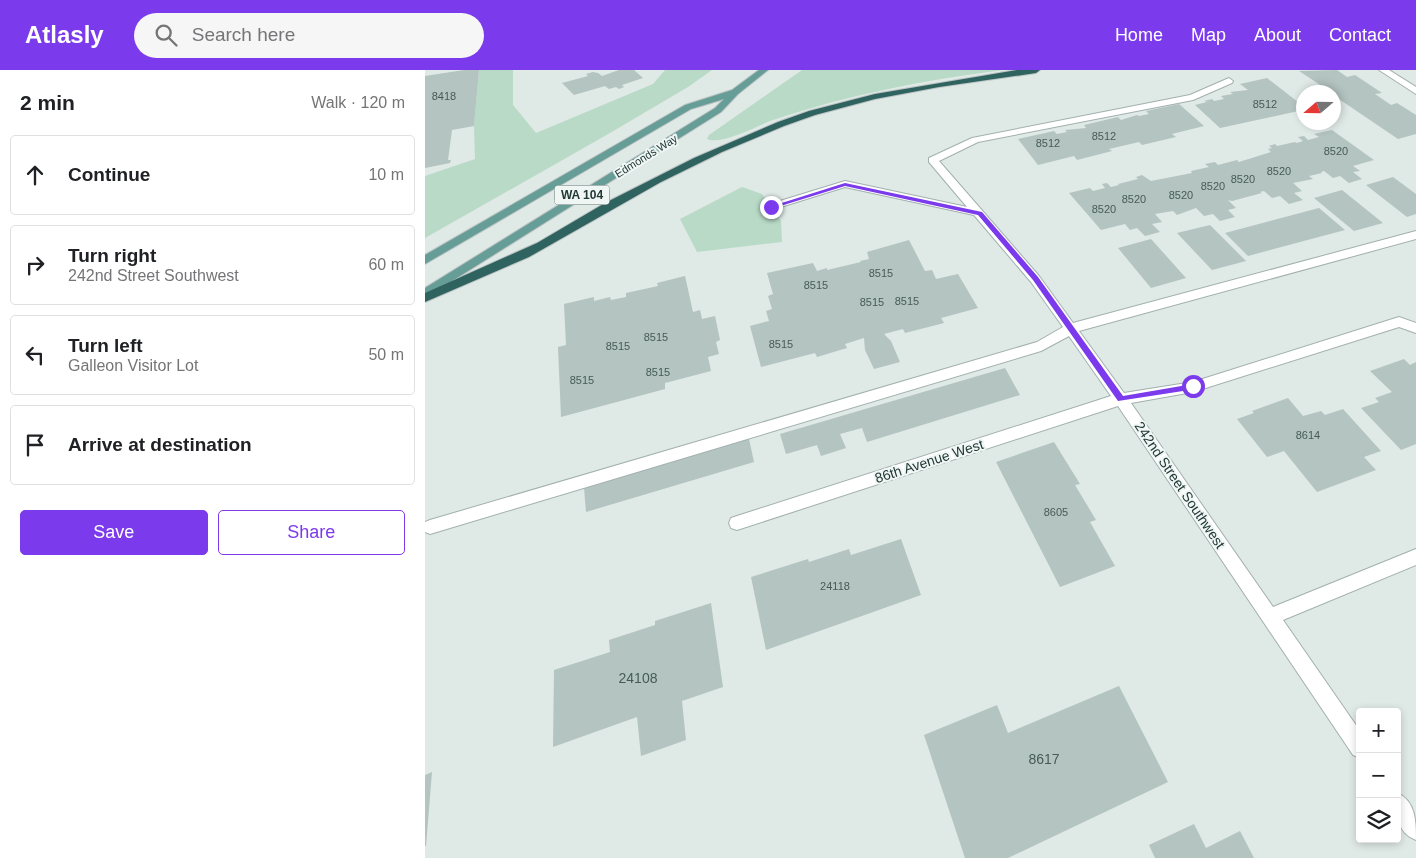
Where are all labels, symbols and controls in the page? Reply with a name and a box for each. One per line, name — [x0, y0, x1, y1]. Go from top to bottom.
search box — [134, 13, 484, 58]
text: Atlasly — [25, 21, 104, 48]
icon: search — [152, 21, 180, 49]
text: Search here — [192, 24, 295, 45]
text: Home — [1115, 25, 1163, 45]
text: Map — [1191, 25, 1226, 45]
text: About — [1254, 25, 1301, 45]
text: Contact — [1329, 25, 1391, 45]
north arrow — [1296, 85, 1341, 130]
house number: 8418 — [432, 90, 456, 102]
text: 2 min — [20, 91, 75, 114]
text: Walk · 120 m — [311, 94, 405, 111]
house number: 8512 — [1253, 98, 1277, 110]
house number: 8512 — [1092, 130, 1116, 142]
street label: Edmonds Way — [613, 132, 680, 180]
house number: 8512 — [1036, 137, 1060, 149]
house number: 8520 — [1324, 145, 1348, 157]
icon: ahead — [21, 161, 49, 189]
text: Continue — [68, 164, 150, 185]
house number: 8520 — [1267, 165, 1291, 177]
text: 10 m — [368, 166, 404, 183]
house number: 8520 — [1231, 173, 1255, 185]
house number: 8520 — [1201, 180, 1225, 192]
road number: WA 104 — [555, 186, 609, 204]
house number: 8520 — [1169, 189, 1193, 201]
house number: 8520 — [1122, 193, 1146, 205]
route end — [760, 196, 783, 219]
house number: 8520 — [1092, 203, 1116, 215]
text: Turn right — [68, 245, 156, 266]
icon: right — [21, 251, 49, 279]
text: 60 m — [368, 256, 404, 273]
text: 242nd Street Southwest — [68, 267, 239, 284]
house number: 8515 — [869, 267, 893, 279]
house number: 8515 — [804, 279, 828, 291]
house number: 8515 — [895, 295, 919, 307]
house number: 8515 — [860, 296, 884, 308]
house number: 8515 — [644, 331, 668, 343]
text: Turn left — [68, 335, 143, 356]
house number: 8515 — [769, 338, 793, 350]
house number: 8515 — [606, 340, 630, 352]
icon: left — [21, 341, 49, 369]
text: 50 m — [368, 346, 404, 363]
text: Galleon Visitor Lot — [68, 357, 198, 374]
house number: 8515 — [646, 366, 670, 378]
house number: 8515 — [570, 374, 594, 386]
route start — [1182, 375, 1205, 398]
street label: 242nd Street Southwest — [1132, 419, 1228, 552]
house number: 8614 — [1296, 429, 1320, 441]
icon: arrive — [21, 431, 49, 459]
text: Arrive at destination — [68, 434, 252, 455]
street label: 86th Avenue West — [873, 436, 985, 486]
house number: 8605 — [1044, 506, 1068, 518]
button: Save — [20, 510, 208, 555]
button: Share — [218, 510, 405, 555]
house number: 24118 — [820, 580, 850, 592]
house number: 24108 — [619, 670, 658, 686]
map controls — [1356, 708, 1401, 843]
button: + — [1356, 708, 1401, 753]
house number: 8617 — [1028, 751, 1060, 767]
button: − — [1356, 753, 1401, 798]
button: layers — [1356, 798, 1401, 843]

